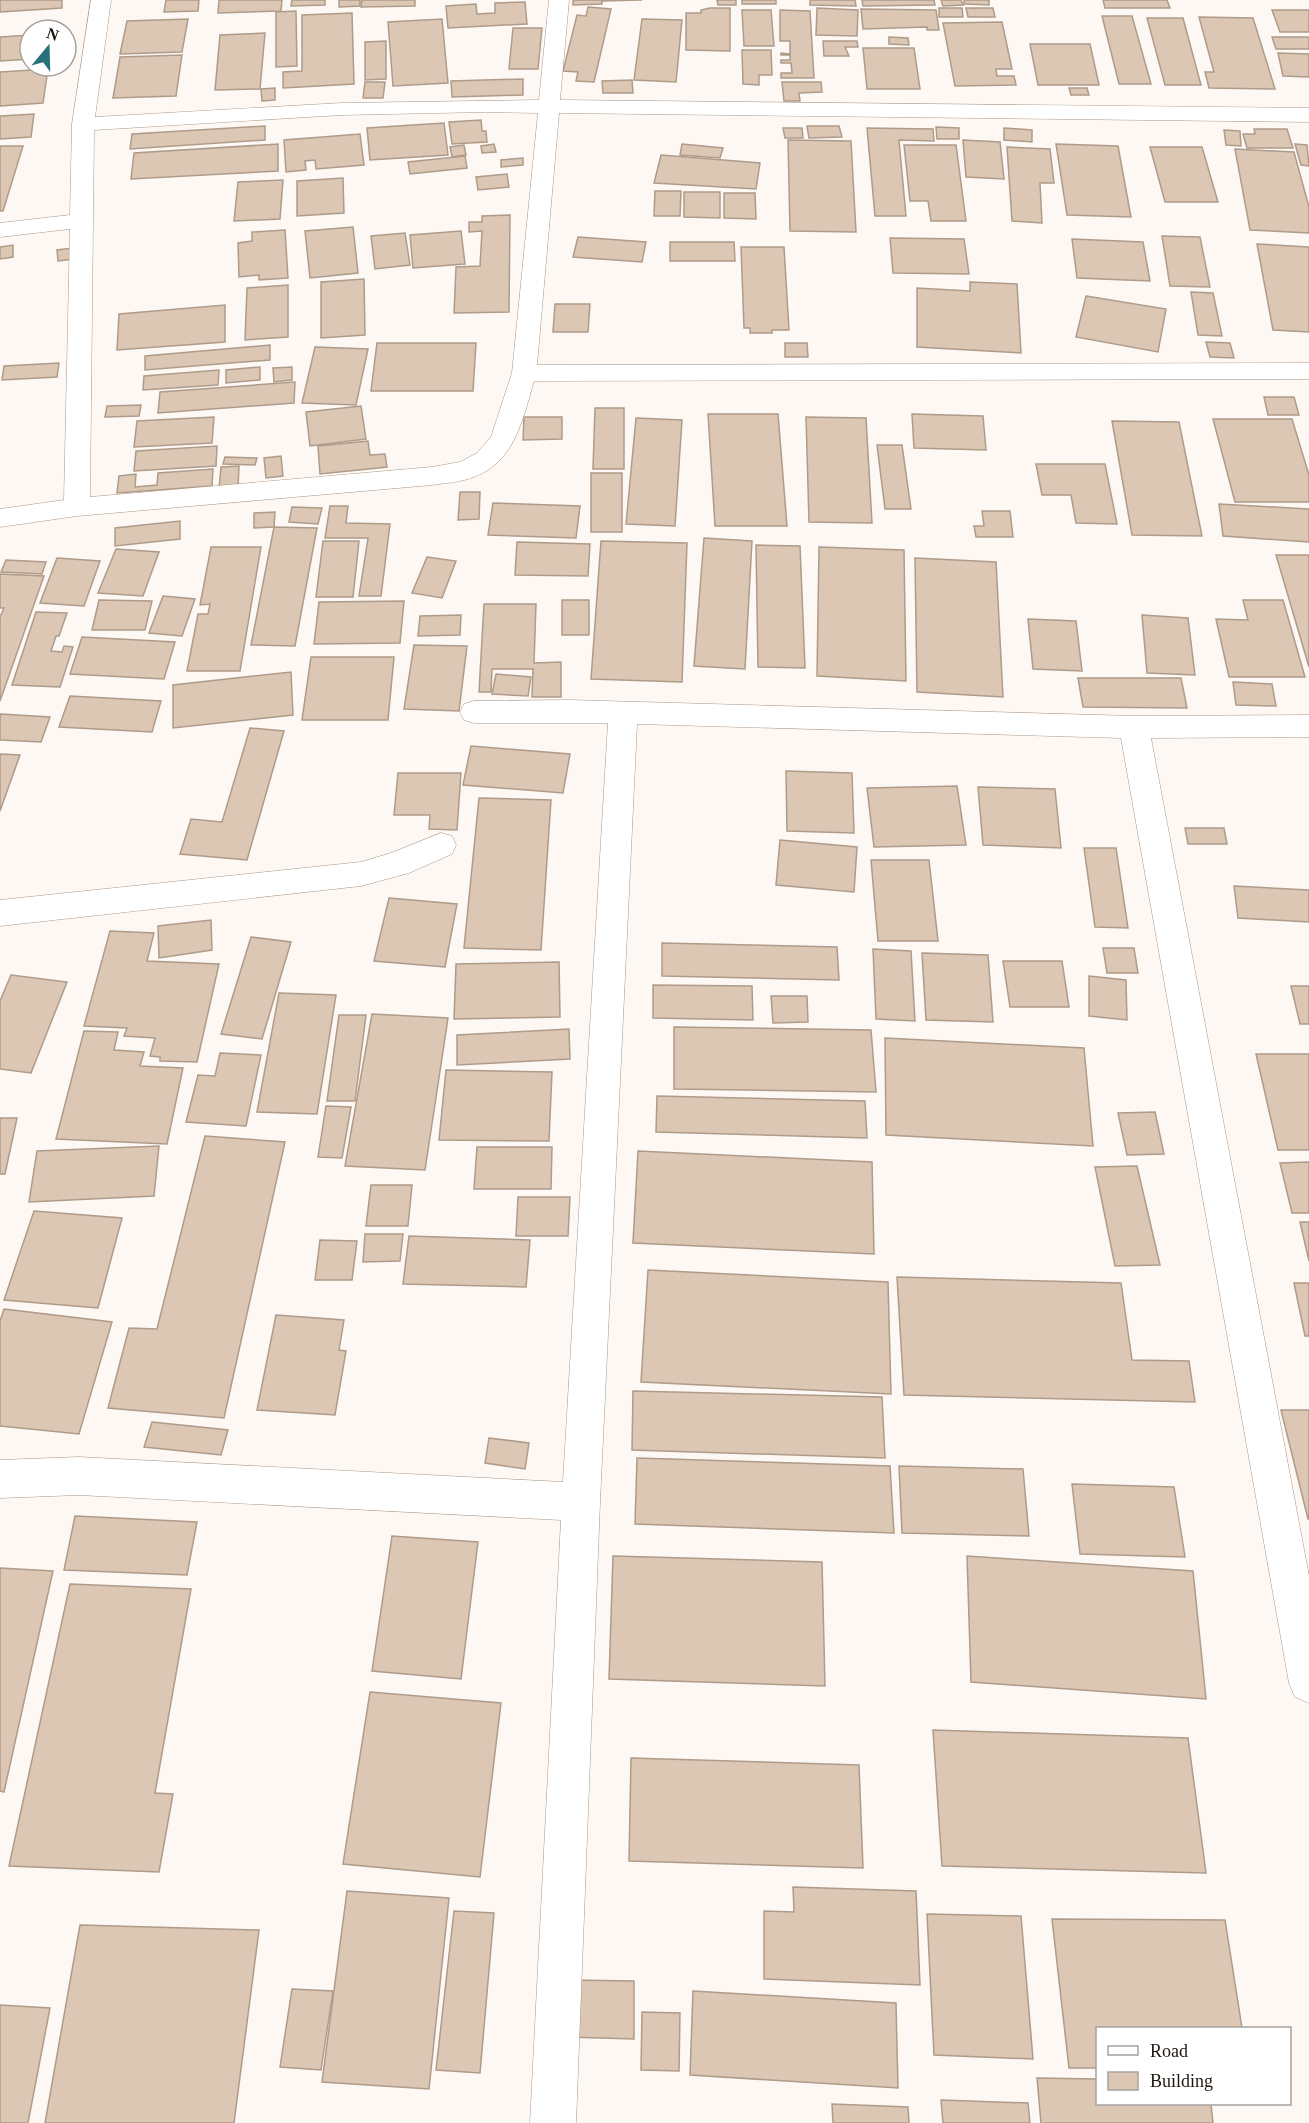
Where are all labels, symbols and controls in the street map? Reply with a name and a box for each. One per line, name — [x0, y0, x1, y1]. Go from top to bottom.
north arrow — [18, 18, 78, 78]
text: N — [44, 24, 61, 44]
legend — [1096, 2027, 1291, 2105]
text: Road — [1150, 2041, 1188, 2061]
text: Building — [1150, 2071, 1213, 2091]

